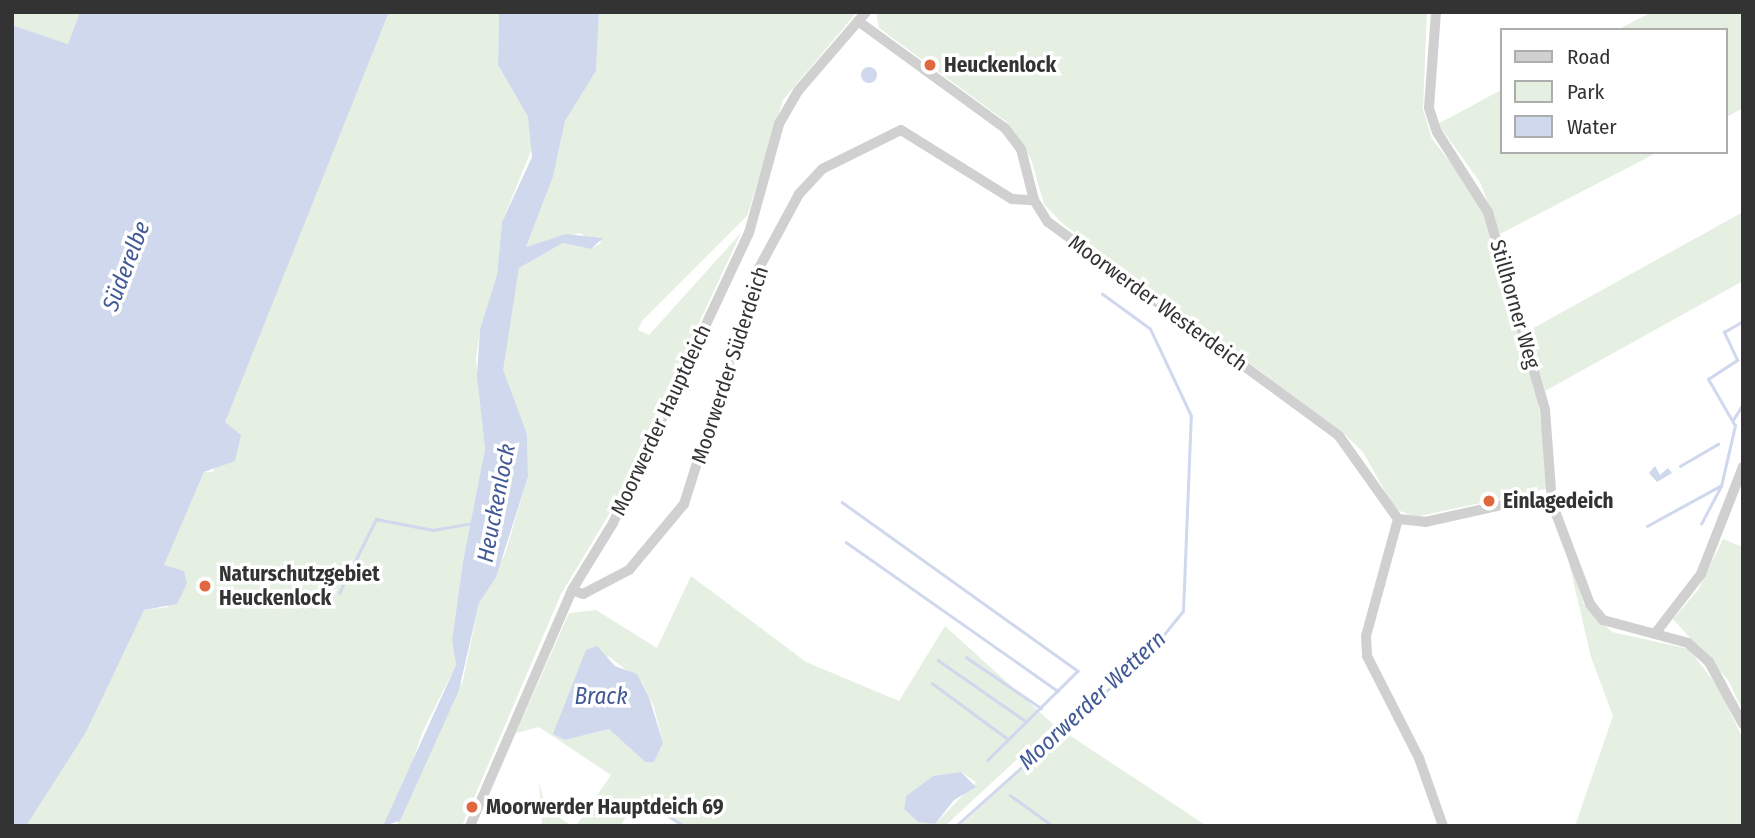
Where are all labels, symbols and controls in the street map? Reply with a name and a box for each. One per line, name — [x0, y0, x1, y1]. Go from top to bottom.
legend — [1500, 28, 1727, 154]
text: Road — [1567, 44, 1611, 70]
place label: Heuckenlock — [944, 52, 1056, 78]
marker: Heuckenlock — [922, 57, 938, 73]
text: Park — [1567, 79, 1604, 105]
text: Water — [1567, 114, 1617, 140]
water label: Süderelbe — [96, 217, 156, 315]
street label: Moorwerder Westerdeich — [1064, 230, 1252, 376]
street label: Stillhorner Weg — [1485, 237, 1545, 371]
street label: Moorwerder Süderdeich — [686, 263, 774, 467]
street label: Moorwerder Hauptdeich — [606, 321, 716, 519]
water label: Heuckenlock — [471, 441, 521, 565]
place label: Einlagedeich — [1503, 488, 1614, 514]
marker: Einlagedeich — [1481, 493, 1497, 509]
place label: Naturschutzgebiet Heuckenlock — [219, 561, 380, 611]
marker: Naturschutzgebiet Heuckenlock — [197, 578, 213, 594]
water label: Moorwerder Wettern — [1013, 625, 1171, 775]
water label: Brack — [574, 682, 628, 710]
place label: Moorwerder Hauptdeich 69 — [486, 794, 724, 820]
marker: Moorwerder Hauptdeich 69 — [464, 799, 480, 815]

